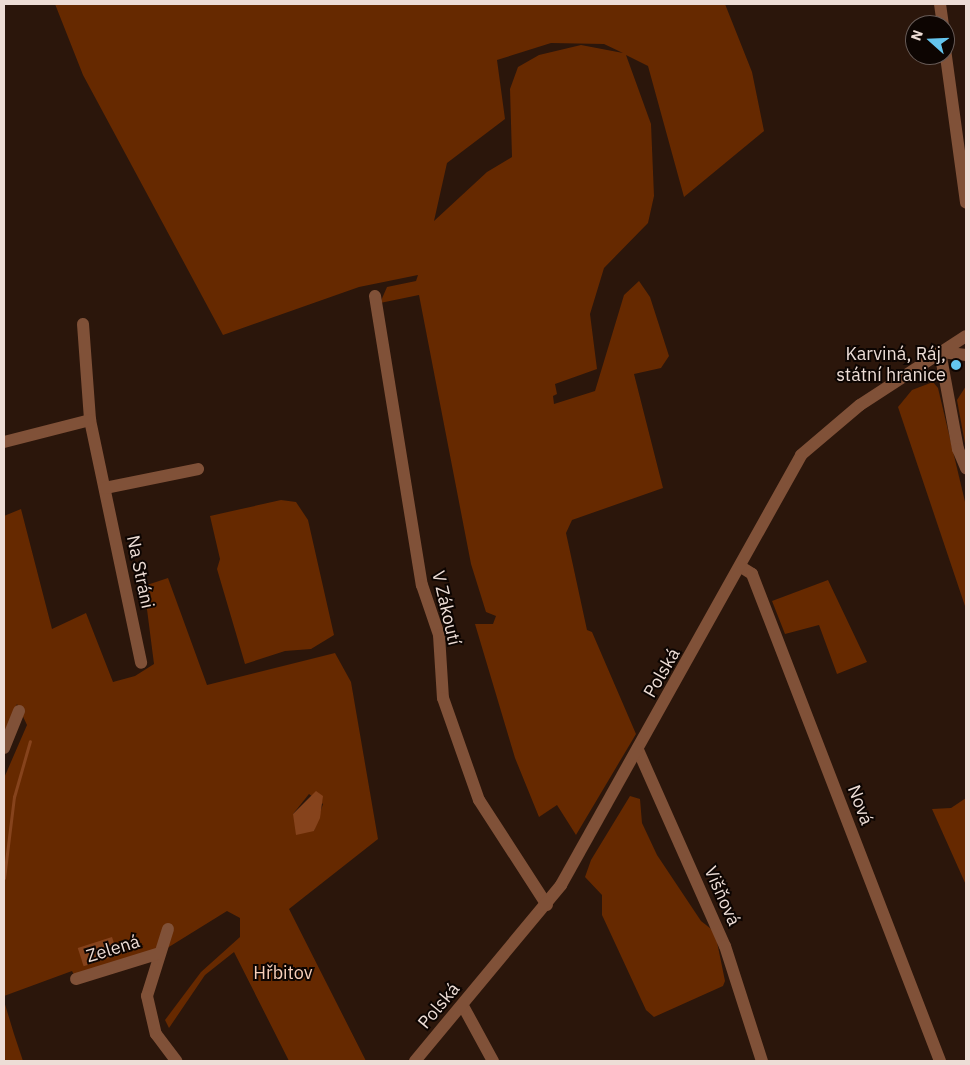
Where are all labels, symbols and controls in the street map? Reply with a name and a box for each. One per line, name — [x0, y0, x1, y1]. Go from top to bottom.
north arrow — [905, 15, 955, 65]
text: N — [907, 27, 927, 43]
place label: Karviná, Ráj, státní hranice — [836, 344, 946, 386]
marker: Karviná, Ráj, státní hranice — [950, 359, 962, 371]
street label: Na Stráni — [122, 533, 158, 611]
street label: V Zákoutí — [427, 569, 465, 647]
street label: Polská — [639, 645, 685, 701]
street label: Nová — [843, 782, 877, 828]
street label: Višňová — [699, 863, 745, 929]
street label: Zelená — [84, 931, 142, 967]
park label: Hřbitov — [253, 962, 313, 984]
street label: Polská — [414, 979, 464, 1033]

